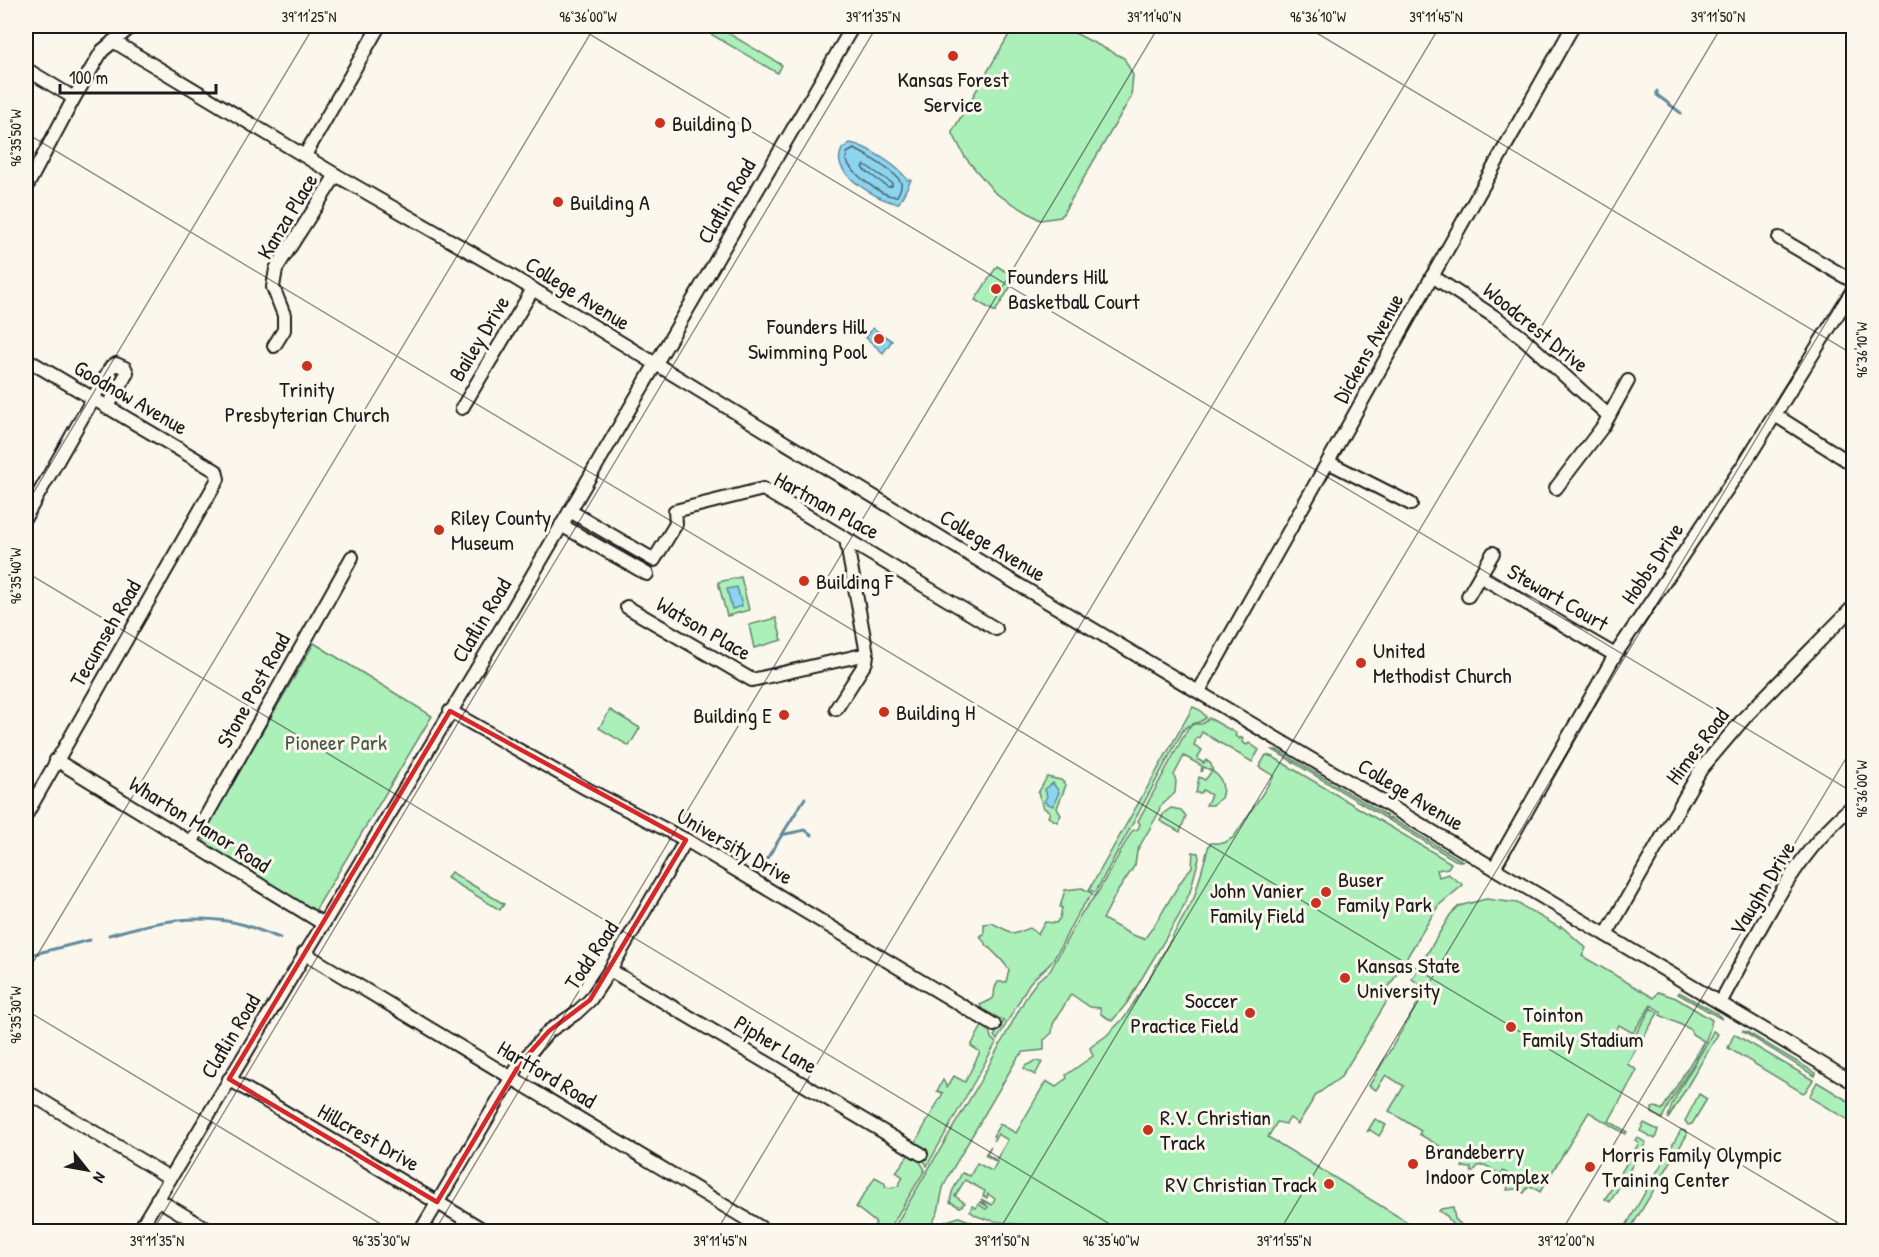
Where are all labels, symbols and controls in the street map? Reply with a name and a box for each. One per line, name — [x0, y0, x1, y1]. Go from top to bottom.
text: 39°11'25"N — [282, 6, 336, 27]
text: 96°36'00"W — [559, 6, 617, 27]
text: 39°11'35"N — [846, 6, 900, 27]
text: 39°11'40"N — [1127, 6, 1181, 27]
text: 96°36'10"W — [1290, 6, 1347, 27]
text: 39°11'45"N — [1409, 6, 1463, 27]
text: 39°11'50"N — [1691, 6, 1745, 27]
marker: Kansas Forest Service — [946, 49, 960, 63]
scale bar — [60, 57, 216, 95]
place label: Kansas Forest Service — [897, 64, 1009, 119]
text: 100 m — [69, 65, 108, 90]
place label: Building D — [672, 108, 752, 138]
text: 96°35'50"W — [5, 109, 26, 167]
marker: Building D — [653, 116, 667, 130]
street label: Claflin Road — [690, 153, 763, 249]
street label: Kanza Place — [250, 167, 325, 265]
place label: Building A — [570, 187, 650, 217]
marker: Building A — [551, 195, 565, 209]
street label: College Avenue — [520, 249, 636, 337]
place label: Founders Hill Basketball Court — [1007, 261, 1140, 316]
street label: Woodcrest Drive — [1477, 275, 1595, 379]
marker: Founders Hill Basketball Court — [989, 282, 1003, 296]
street label: Dickens Avenue — [1326, 288, 1411, 408]
street label: Bailey Drive — [442, 289, 516, 386]
place label: Founders Hill Swimming Pool — [748, 311, 868, 366]
text: 96°36'10"W — [1851, 321, 1872, 378]
marker: Founders Hill Swimming Pool — [872, 332, 886, 346]
street label: Goodnow Avenue — [69, 352, 194, 442]
marker: Trinity Presbyterian Church — [300, 359, 314, 373]
place label: Trinity Presbyterian Church — [225, 374, 389, 429]
street label: Hartman Place — [769, 464, 885, 546]
place label: Riley County Museum — [451, 502, 551, 557]
street label: College Avenue — [934, 502, 1052, 589]
street label: Hobbs Drive — [1614, 516, 1690, 610]
marker: Riley County Museum — [432, 523, 446, 537]
text: 96°35'40"W — [5, 547, 26, 604]
street label: Stewart Court — [1502, 556, 1614, 638]
place label: Building F — [816, 566, 894, 596]
street label: Claflin Road — [444, 572, 518, 668]
street label: Tecumseh Road — [62, 574, 148, 692]
marker: Building F — [797, 574, 811, 588]
street label: Watson Place — [651, 589, 757, 667]
street label: Stone Post Road — [209, 627, 297, 753]
place label: United Methodist Church — [1373, 635, 1511, 690]
marker: United Methodist Church — [1354, 656, 1368, 670]
place label: Building H — [896, 697, 975, 727]
place label: Building E — [693, 700, 772, 730]
street label: Himes Road — [1658, 701, 1736, 790]
marker: Building H — [877, 705, 891, 719]
marker: Building E — [777, 708, 791, 722]
park label: Pioneer Park — [285, 727, 387, 757]
street label: College Avenue — [1352, 751, 1470, 838]
text: 96°36'00"W — [1851, 760, 1872, 818]
street label: Wharton Manor Road — [124, 769, 277, 880]
street label: University Drive — [671, 801, 799, 892]
street label: Vaughn Drive — [1722, 835, 1802, 941]
place label: Buser Family Park — [1337, 864, 1432, 919]
place label: John Vanier Family Field — [1210, 875, 1305, 930]
marker: Buser Family Park — [1319, 885, 1333, 899]
marker: John Vanier Family Field — [1309, 896, 1323, 910]
street label: Todd Road — [557, 914, 625, 995]
place label: Kansas State University — [1357, 950, 1461, 1005]
marker: Kansas State University — [1338, 971, 1352, 985]
text: 96°35'30"W — [5, 985, 26, 1044]
place label: Soccer Practice Field — [1131, 985, 1239, 1040]
street label: Claflin Road — [193, 988, 267, 1084]
place label: Tointon Family Stadium — [1522, 999, 1644, 1054]
marker: Soccer Practice Field — [1243, 1006, 1257, 1020]
street label: Pipher Lane — [729, 1007, 823, 1081]
marker: Tointon Family Stadium — [1504, 1020, 1518, 1034]
street label: Hartford Road — [492, 1033, 602, 1115]
street label: Hillcrest Drive — [313, 1096, 426, 1178]
place label: R.V. Christian Track — [1160, 1102, 1271, 1157]
marker: R.V. Christian Track — [1141, 1123, 1155, 1137]
place label: Brandeberry Indoor Complex — [1425, 1136, 1550, 1191]
place label: Morris Family Olympic Training Center — [1602, 1139, 1782, 1194]
north arrow — [57, 1140, 117, 1200]
marker: Brandeberry Indoor Complex — [1406, 1157, 1420, 1171]
marker: Morris Family Olympic Training Center — [1583, 1160, 1597, 1174]
text: N — [88, 1168, 111, 1187]
place label: RV Christian Track — [1165, 1169, 1317, 1199]
marker: RV Christian Track — [1322, 1177, 1336, 1191]
text: 39°11'35"N — [130, 1230, 184, 1251]
text: 96°35'30"W — [352, 1230, 411, 1251]
text: 39°11'45"N — [693, 1230, 747, 1251]
text: 39°11'50"N — [975, 1230, 1029, 1251]
text: 96°35'40"W — [1083, 1230, 1140, 1251]
text: 39°11'55"N — [1257, 1230, 1311, 1251]
text: 39°12'00"N — [1538, 1230, 1594, 1251]

